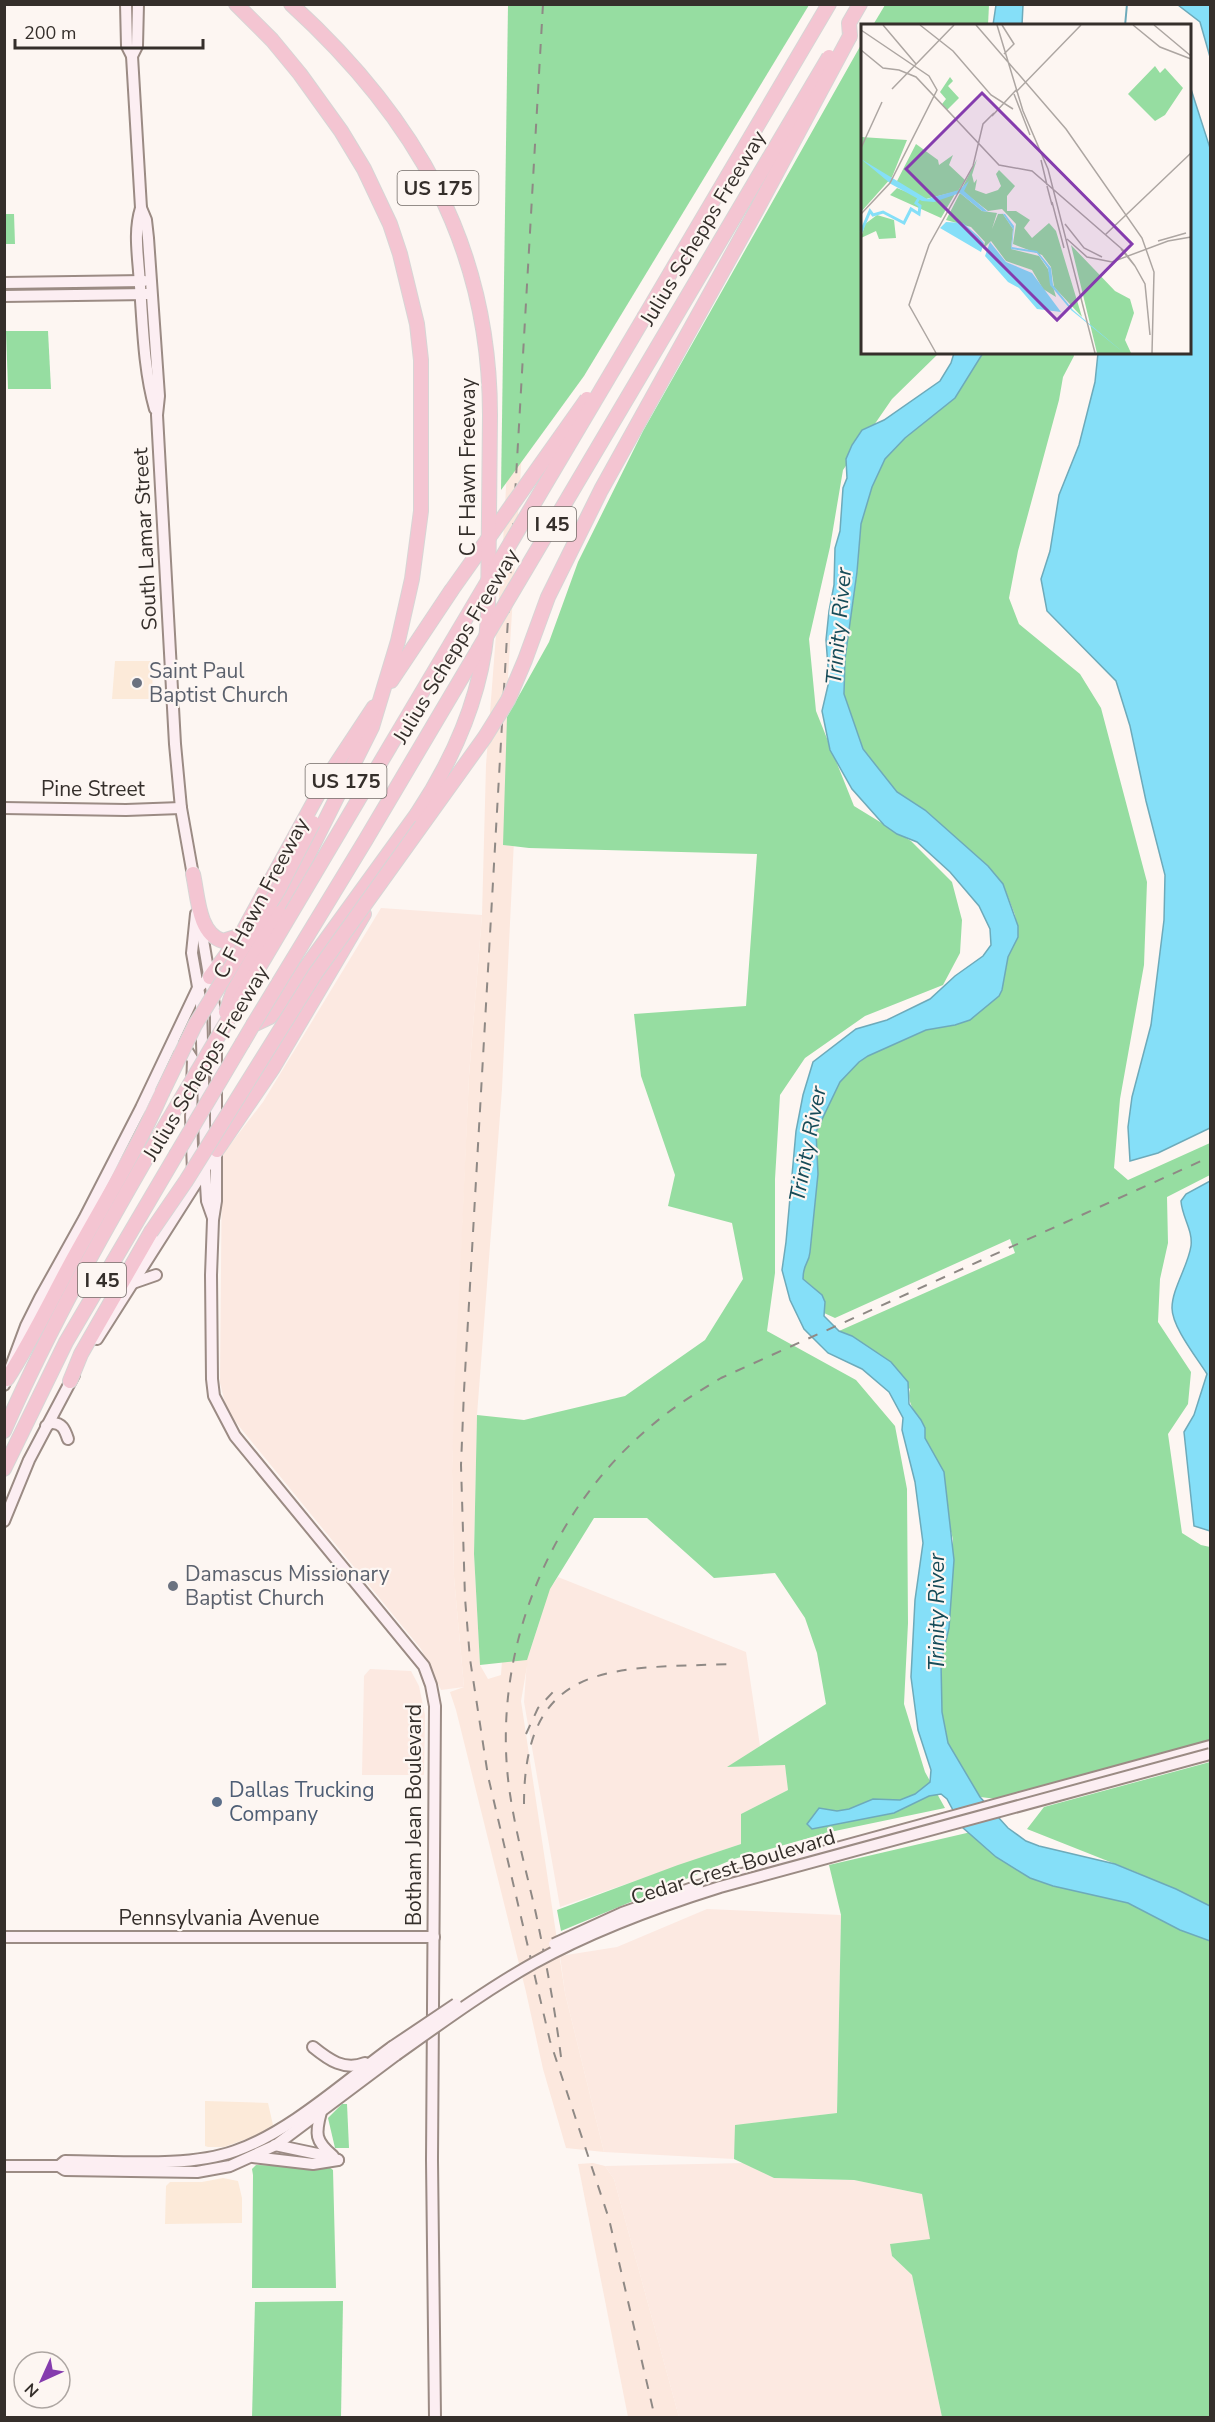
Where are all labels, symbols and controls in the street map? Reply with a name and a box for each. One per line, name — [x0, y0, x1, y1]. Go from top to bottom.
scale bar — [15, 12, 202, 50]
text: 200 m — [24, 21, 76, 45]
inset map — [861, 24, 1191, 354]
street label: Julius Schepps Freeway — [633, 125, 772, 332]
road number: US 175 — [398, 171, 478, 205]
street label: C F Hawn Freeway — [454, 378, 482, 556]
street label: South Lamar Street — [126, 446, 164, 631]
road number: I 45 — [528, 507, 576, 541]
street label: Julius Schepps Freeway — [386, 543, 525, 750]
water label: Trinity River — [819, 565, 859, 686]
place label: Saint Paul Baptist Church — [149, 657, 288, 709]
marker: Saint Paul Baptist Church — [130, 676, 144, 690]
road number: US 175 — [306, 764, 386, 798]
street label: Pine Street — [41, 775, 146, 803]
street label: C F Hawn Freeway — [207, 812, 315, 983]
street label: Julius Schepps Freeway — [136, 960, 275, 1167]
water label: Trinity River — [782, 1082, 834, 1205]
road number: I 45 — [78, 1263, 126, 1297]
water label: Trinity River — [922, 1552, 952, 1671]
place label: Damascus Missionary Baptist Church — [185, 1560, 390, 1612]
marker: Damascus Missionary Baptist Church — [166, 1579, 180, 1593]
street label: Botham Jean Boulevard — [400, 1704, 428, 1926]
place label: Dallas Trucking Company — [229, 1776, 374, 1828]
marker: Dallas Trucking Company — [210, 1795, 224, 1809]
street label: Cedar Crest Boulevard — [627, 1823, 839, 1911]
street label: Pennsylvania Avenue — [118, 1904, 320, 1932]
north arrow — [12, 2350, 72, 2410]
text: N — [20, 2378, 44, 2402]

